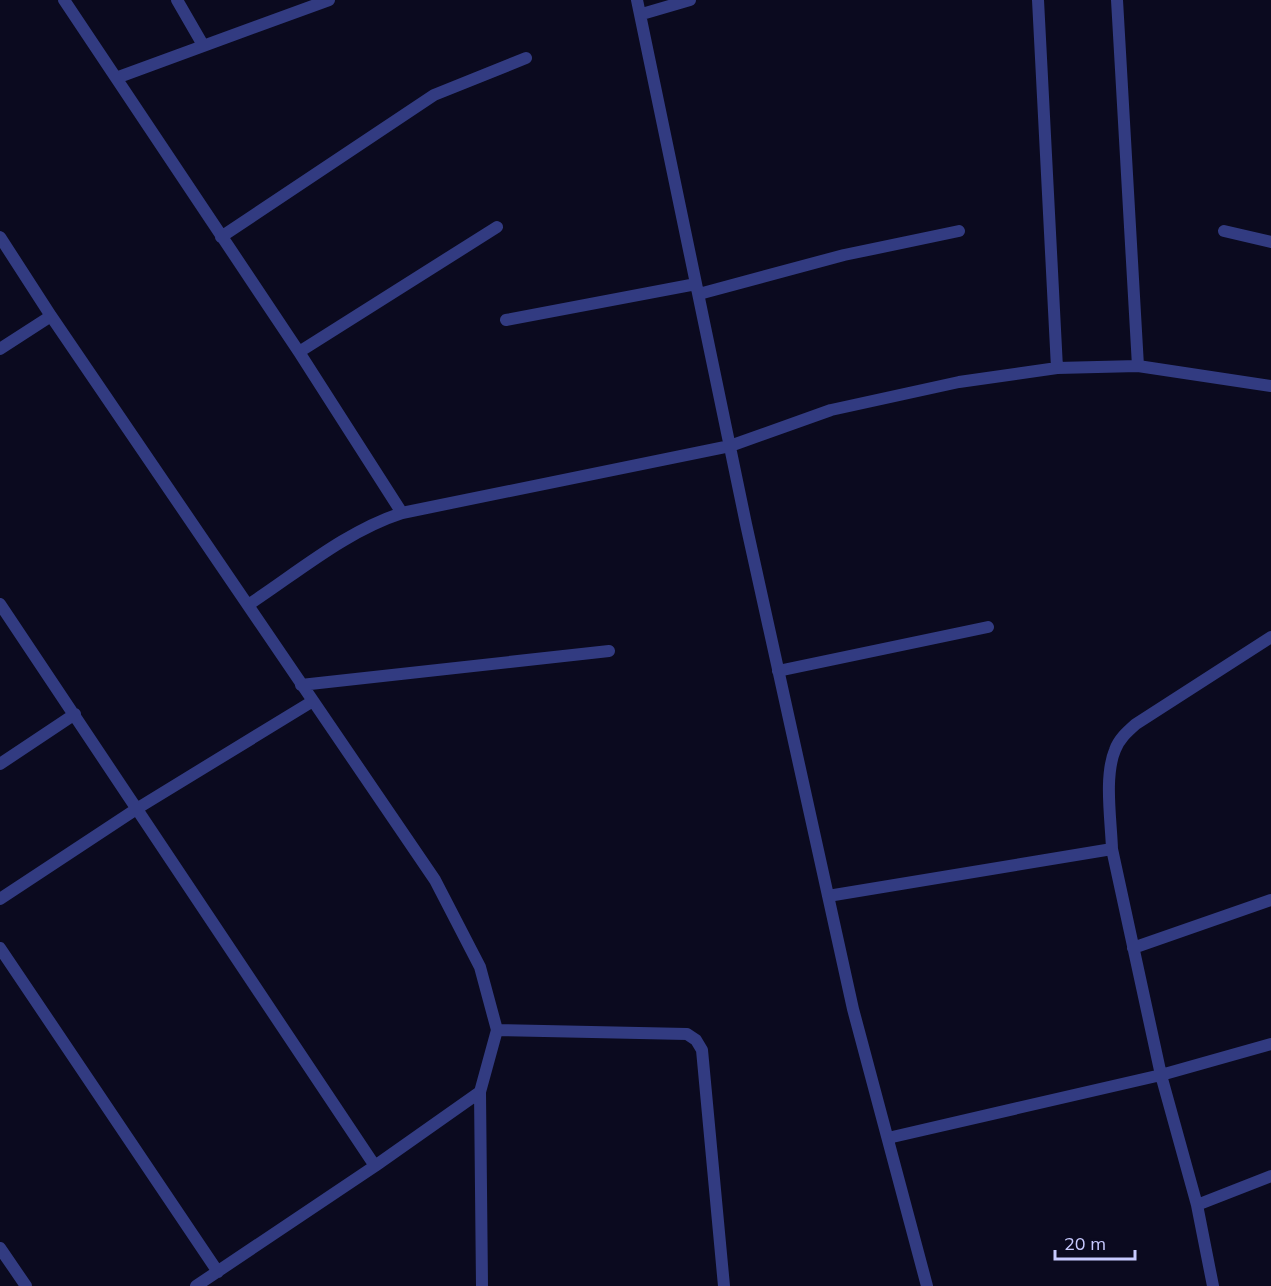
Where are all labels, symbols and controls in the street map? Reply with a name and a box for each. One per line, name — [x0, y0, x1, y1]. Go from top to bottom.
scale bar — [1055, 1223, 1134, 1261]
text: 20 m — [1064, 1232, 1106, 1255]

